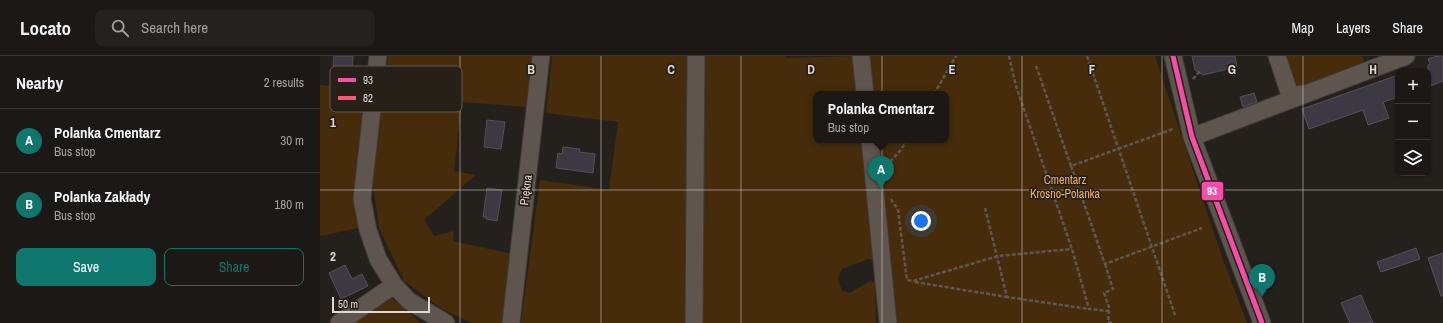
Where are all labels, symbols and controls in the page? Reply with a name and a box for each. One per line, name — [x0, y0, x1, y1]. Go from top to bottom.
search box — [95, 10, 375, 46]
text: Locato — [20, 15, 71, 41]
icon: search — [109, 17, 131, 39]
text: Search here — [141, 17, 208, 38]
text: Map — [1292, 19, 1314, 37]
text: Layers — [1336, 19, 1370, 37]
text: Share — [1392, 19, 1423, 37]
text: B — [527, 61, 535, 78]
text: C — [667, 61, 675, 78]
text: D — [807, 61, 815, 78]
text: E — [948, 61, 956, 78]
text: F — [1089, 61, 1096, 78]
text: G — [1228, 61, 1236, 78]
text: H — [1369, 61, 1377, 78]
legend — [330, 66, 462, 112]
map controls — [1395, 68, 1431, 176]
button: + — [1395, 68, 1431, 104]
text: Nearby — [16, 71, 63, 94]
text: 93 — [363, 73, 373, 87]
text: 2 results — [264, 74, 304, 91]
text: 82 — [363, 91, 373, 105]
popup — [813, 91, 949, 143]
text: Polanka Cmentarz — [828, 98, 934, 119]
button: − — [1395, 104, 1431, 140]
text: 1 — [330, 114, 336, 131]
text: Bus stop — [828, 119, 869, 136]
text: Polanka Cmentarz — [54, 122, 161, 143]
text: A — [25, 132, 33, 149]
text: 30 m — [280, 132, 304, 149]
button: layers — [1395, 140, 1431, 176]
text: Bus stop — [54, 143, 95, 160]
pin: A — [868, 156, 894, 189]
park label: Cmentarz Krosno-Polanka — [1030, 172, 1101, 202]
street label: Piękna — [516, 173, 536, 206]
line badge: 93 — [1201, 181, 1224, 201]
text: 93 — [1207, 184, 1217, 198]
text: Polanka Zakłady — [54, 186, 150, 207]
text: B — [25, 196, 33, 213]
text: 180 m — [274, 196, 304, 213]
text: Bus stop — [54, 207, 95, 224]
your location — [911, 211, 931, 231]
button: Save — [16, 248, 156, 286]
button: Share — [164, 248, 304, 286]
text: 2 — [330, 248, 336, 265]
pin: B — [1249, 264, 1275, 297]
scale bar — [332, 295, 430, 314]
text: 50 m — [338, 297, 358, 311]

